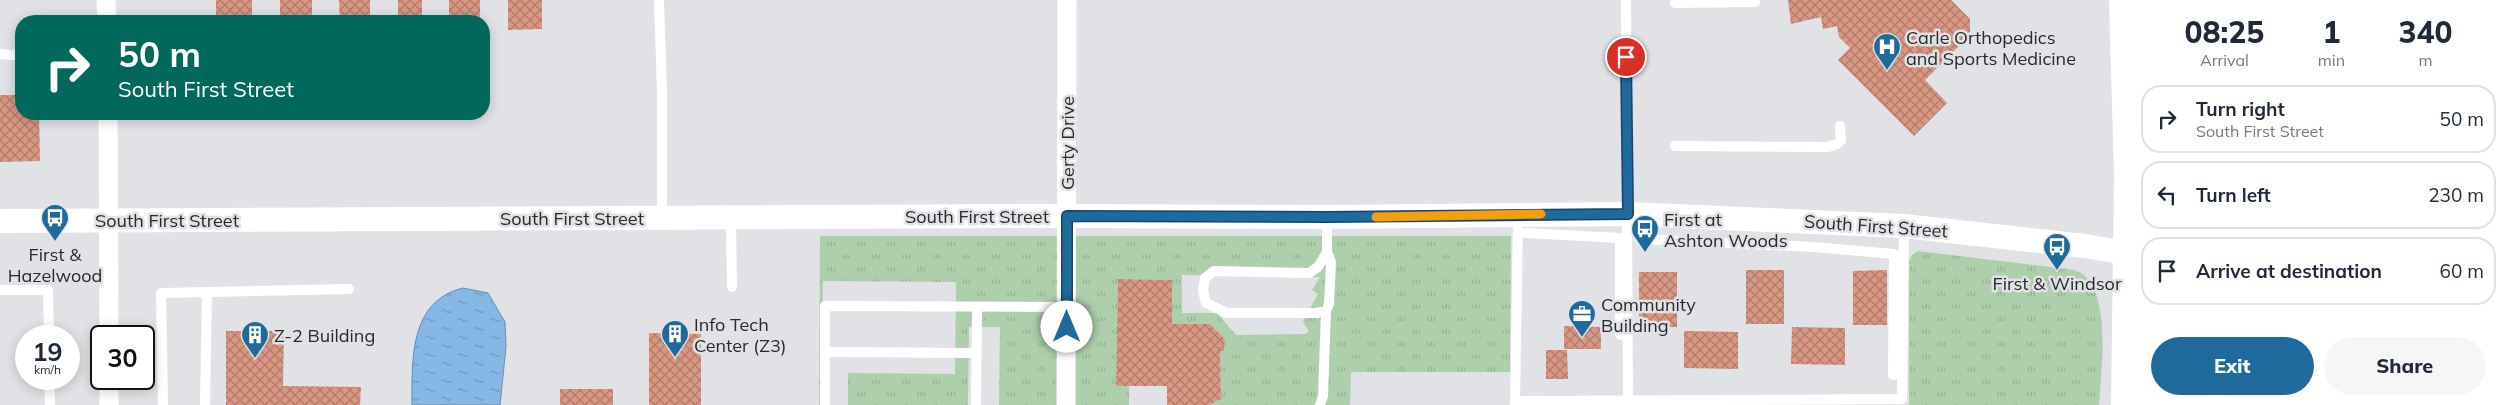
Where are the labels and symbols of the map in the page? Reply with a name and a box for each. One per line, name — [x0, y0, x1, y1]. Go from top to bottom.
place label: Carle Orthopedics and Sports Medicine — [1906, 26, 2076, 70]
hospital icon: Carle Orthopedics and Sports Medicine — [1872, 32, 1902, 71]
pin — [1605, 36, 1647, 78]
street label: Gerty Drive — [1056, 96, 1079, 190]
bus stop icon: First & Hazelwood — [40, 203, 70, 242]
street label: South First Street — [905, 205, 1049, 228]
street label: South First Street — [500, 207, 644, 230]
place label: First at Ashton Woods — [1664, 208, 1788, 252]
street label: South First Street — [95, 209, 239, 232]
street label: South First Street — [1803, 210, 1949, 242]
bus stop icon: First at Ashton Woods — [1630, 214, 1660, 253]
bus stop icon: First & Windsor — [2042, 232, 2072, 271]
place label: First & Hazelwood — [8, 243, 102, 287]
place label: First & Windsor — [1993, 272, 2122, 295]
place label: Community Building — [1601, 293, 1696, 337]
office icon: Community Building — [1567, 299, 1597, 338]
position arrow — [1040, 300, 1092, 352]
place label: Info Tech Center (Z3) — [694, 313, 787, 357]
building icon: Info Tech Center (Z3) — [660, 319, 690, 358]
building icon: Z-2 Building — [240, 320, 270, 359]
place label: Z-2 Building — [274, 324, 375, 347]
speed limit sign: 30 — [90, 325, 155, 390]

